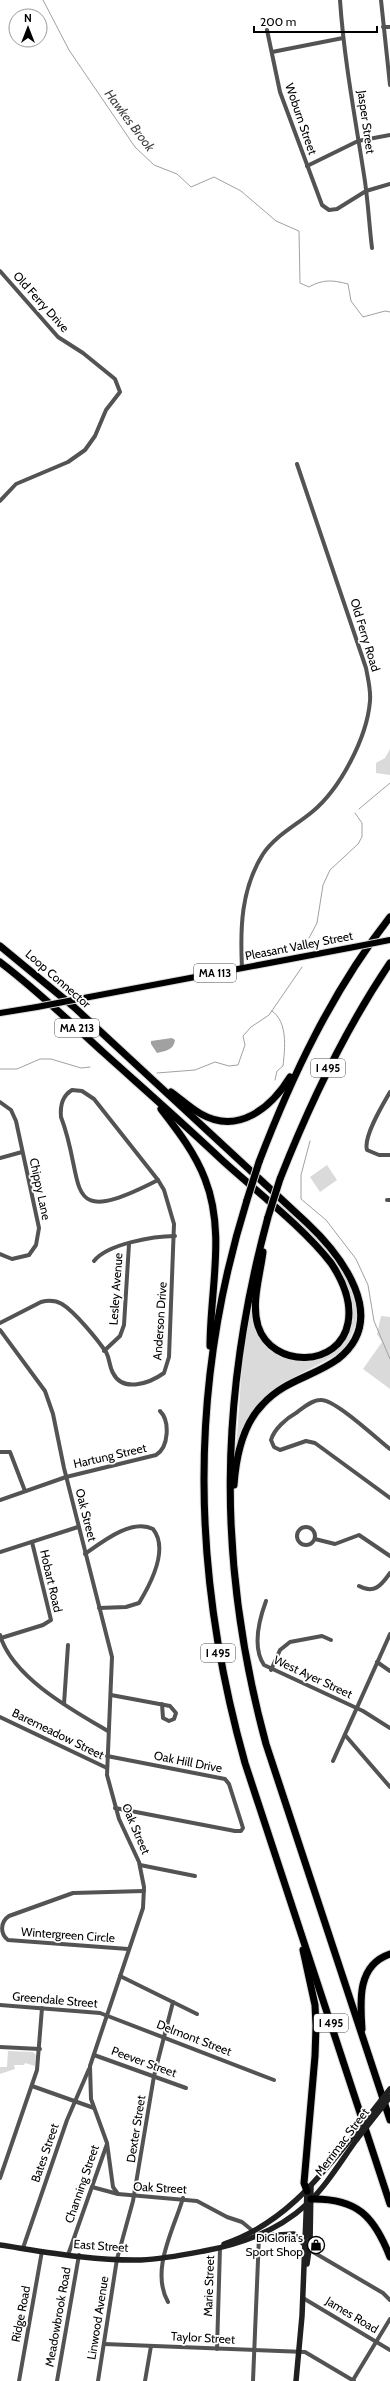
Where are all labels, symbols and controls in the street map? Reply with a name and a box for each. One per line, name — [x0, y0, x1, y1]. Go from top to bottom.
north arrow — [8, 8, 48, 48]
scale bar — [254, 8, 377, 34]
text: N — [24, 11, 32, 25]
text: 200 m — [260, 14, 296, 29]
street label: Woburn Street — [282, 81, 321, 156]
water label: Hawkes Brook — [102, 86, 159, 154]
street label: Jasper Street — [354, 88, 378, 155]
street label: Old Ferry Drive — [10, 268, 73, 335]
street label: Old Ferry Road — [347, 597, 384, 673]
street label: Pleasant Valley Street — [244, 928, 354, 963]
street label: Loop Connector — [23, 946, 94, 1011]
road number: MA 113 — [194, 964, 236, 982]
road number: MA 213 — [55, 1019, 99, 1037]
road number: I 495 — [311, 1059, 345, 1077]
street label: Chippy Lane — [27, 1156, 54, 1221]
street label: Lesley Avenue — [105, 1252, 126, 1326]
street label: Anderson Drive — [149, 1281, 170, 1361]
street label: Hartung Street — [72, 1440, 148, 1471]
street label: Oak Street — [73, 1487, 100, 1543]
street label: Hobart Road — [37, 1548, 66, 1614]
road number: I 495 — [201, 1644, 235, 1662]
street label: West Ayer Street — [271, 1652, 355, 1701]
street label: Baremeadow Street — [10, 1705, 107, 1762]
street label: Oak Hill Drive — [153, 1748, 223, 1775]
street label: Oak Street — [119, 1801, 154, 1857]
street label: Wintergreen Circle — [21, 1924, 115, 1945]
street label: Greendale Street — [12, 1988, 98, 2011]
road number: I 495 — [314, 2014, 348, 2032]
street label: Delmont Street — [155, 2016, 234, 2059]
street label: Peever Street — [110, 2043, 179, 2080]
street label: Dexter Street — [123, 2094, 148, 2164]
street label: Merrimac Street — [311, 2105, 372, 2179]
street label: Bates Street — [27, 2121, 62, 2184]
street label: Channing Street — [61, 2143, 102, 2225]
street label: Oak Street — [133, 2179, 187, 2196]
place label: DiGloria's Sport Shop — [246, 2230, 303, 2259]
shop icon: DiGloria's Sport Shop — [306, 2235, 326, 2255]
street label: East Street — [73, 2236, 129, 2255]
street label: Marie Street — [200, 2255, 217, 2317]
street label: Meadowbrook Road — [41, 2266, 74, 2368]
street label: Linwood Avenue — [83, 2275, 112, 2361]
street label: Ridge Road — [8, 2284, 33, 2343]
street label: James Road — [322, 2292, 381, 2336]
street label: Taylor Street — [171, 2328, 235, 2347]

